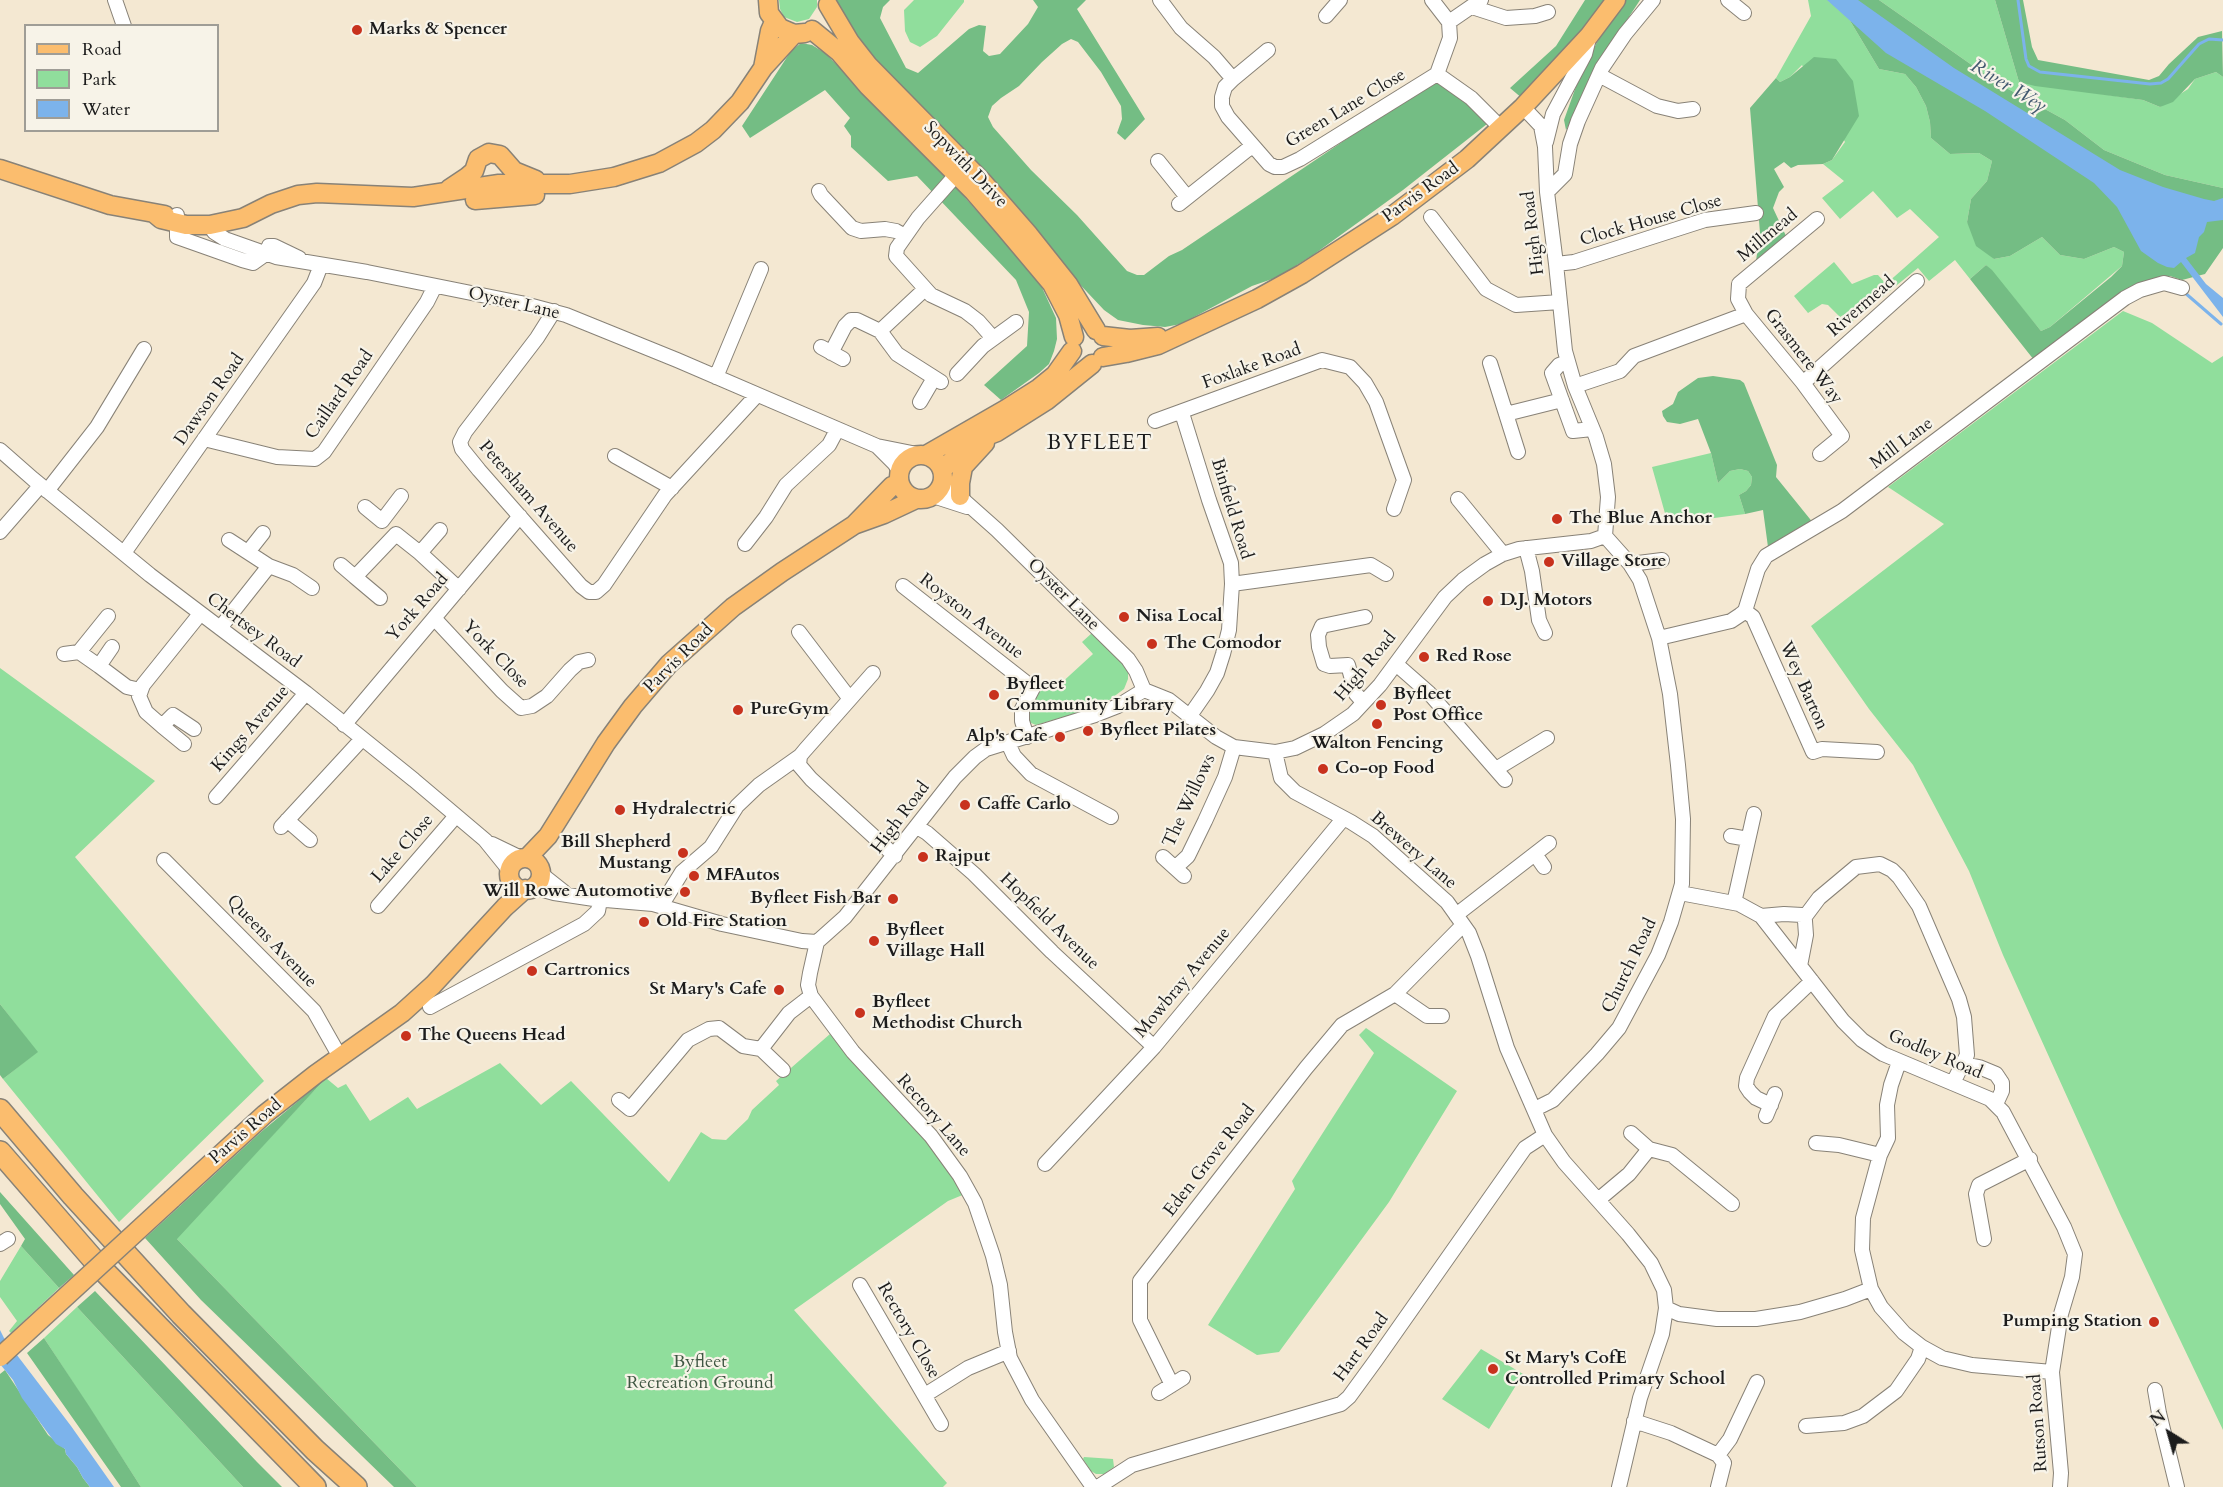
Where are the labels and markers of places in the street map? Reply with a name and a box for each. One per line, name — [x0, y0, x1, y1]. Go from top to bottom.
place label: Marks & Spencer — [369, 19, 507, 41]
marker: Marks & Spencer — [350, 23, 364, 37]
place label: The Blue Anchor — [1569, 508, 1712, 530]
marker: The Blue Anchor — [1550, 512, 1564, 526]
place label: Village Store — [1561, 551, 1666, 573]
marker: Village Store — [1542, 555, 1556, 569]
place label: D.J. Motors — [1500, 590, 1592, 612]
marker: D.J. Motors — [1481, 594, 1495, 608]
place label: Nisa Local — [1136, 606, 1223, 628]
marker: Nisa Local — [1117, 610, 1131, 624]
place label: The Comodor — [1164, 633, 1281, 655]
marker: The Comodor — [1145, 637, 1159, 651]
place label: Red Rose — [1436, 646, 1512, 668]
marker: Red Rose — [1417, 650, 1431, 664]
place label: Byfleet Community Library — [1006, 674, 1174, 716]
place label: Byfleet Post Office — [1393, 684, 1483, 726]
marker: Byfleet Community Library — [987, 688, 1001, 702]
marker: Byfleet Post Office — [1374, 698, 1388, 712]
place label: PureGym — [750, 699, 829, 721]
marker: PureGym — [731, 703, 745, 717]
marker: Walton Fencing — [1370, 717, 1384, 731]
place label: Byfleet Pilates — [1100, 720, 1216, 742]
marker: Byfleet Pilates — [1081, 724, 1095, 738]
place label: Alp's Cafe — [966, 726, 1048, 748]
marker: Alp's Cafe — [1053, 730, 1067, 744]
place label: Walton Fencing — [1311, 733, 1443, 755]
place label: Co-op Food — [1335, 758, 1434, 780]
marker: Co-op Food — [1316, 762, 1330, 776]
place label: Caffe Carlo — [977, 794, 1071, 816]
marker: Caffe Carlo — [958, 798, 972, 812]
place label: Hydralectric — [632, 799, 735, 821]
marker: Hydralectric — [613, 803, 627, 817]
place label: Bill Shepherd Mustang — [561, 832, 671, 874]
marker: Bill Shepherd Mustang — [676, 846, 690, 860]
place label: Rajput — [935, 846, 990, 868]
marker: Rajput — [916, 850, 930, 864]
place label: MFAutos — [706, 865, 780, 887]
marker: MFAutos — [687, 869, 701, 883]
place label: Will Rowe Automotive — [483, 881, 673, 903]
marker: Will Rowe Automotive — [678, 885, 692, 899]
place label: Byfleet Fish Bar — [750, 888, 881, 910]
marker: Byfleet Fish Bar — [886, 892, 900, 906]
place label: Old Fire Station — [656, 911, 787, 933]
marker: Old Fire Station — [637, 915, 651, 929]
place label: Byfleet Village Hall — [886, 920, 985, 962]
marker: Byfleet Village Hall — [867, 934, 881, 948]
place label: Cartronics — [544, 960, 630, 982]
marker: Cartronics — [525, 964, 539, 978]
place label: St Mary's Cafe — [649, 979, 767, 1001]
marker: St Mary's Cafe — [772, 983, 786, 997]
place label: Byfleet Methodist Church — [872, 992, 1022, 1034]
marker: Byfleet Methodist Church — [853, 1006, 867, 1020]
place label: The Queens Head — [418, 1025, 566, 1047]
marker: The Queens Head — [399, 1029, 413, 1043]
place label: Pumping Station — [2002, 1311, 2142, 1333]
marker: Pumping Station — [2147, 1315, 2161, 1329]
place label: St Mary's CofE Controlled Primary School — [1505, 1348, 1725, 1390]
marker: St Mary's CofE Controlled Primary School — [1486, 1362, 1500, 1376]

